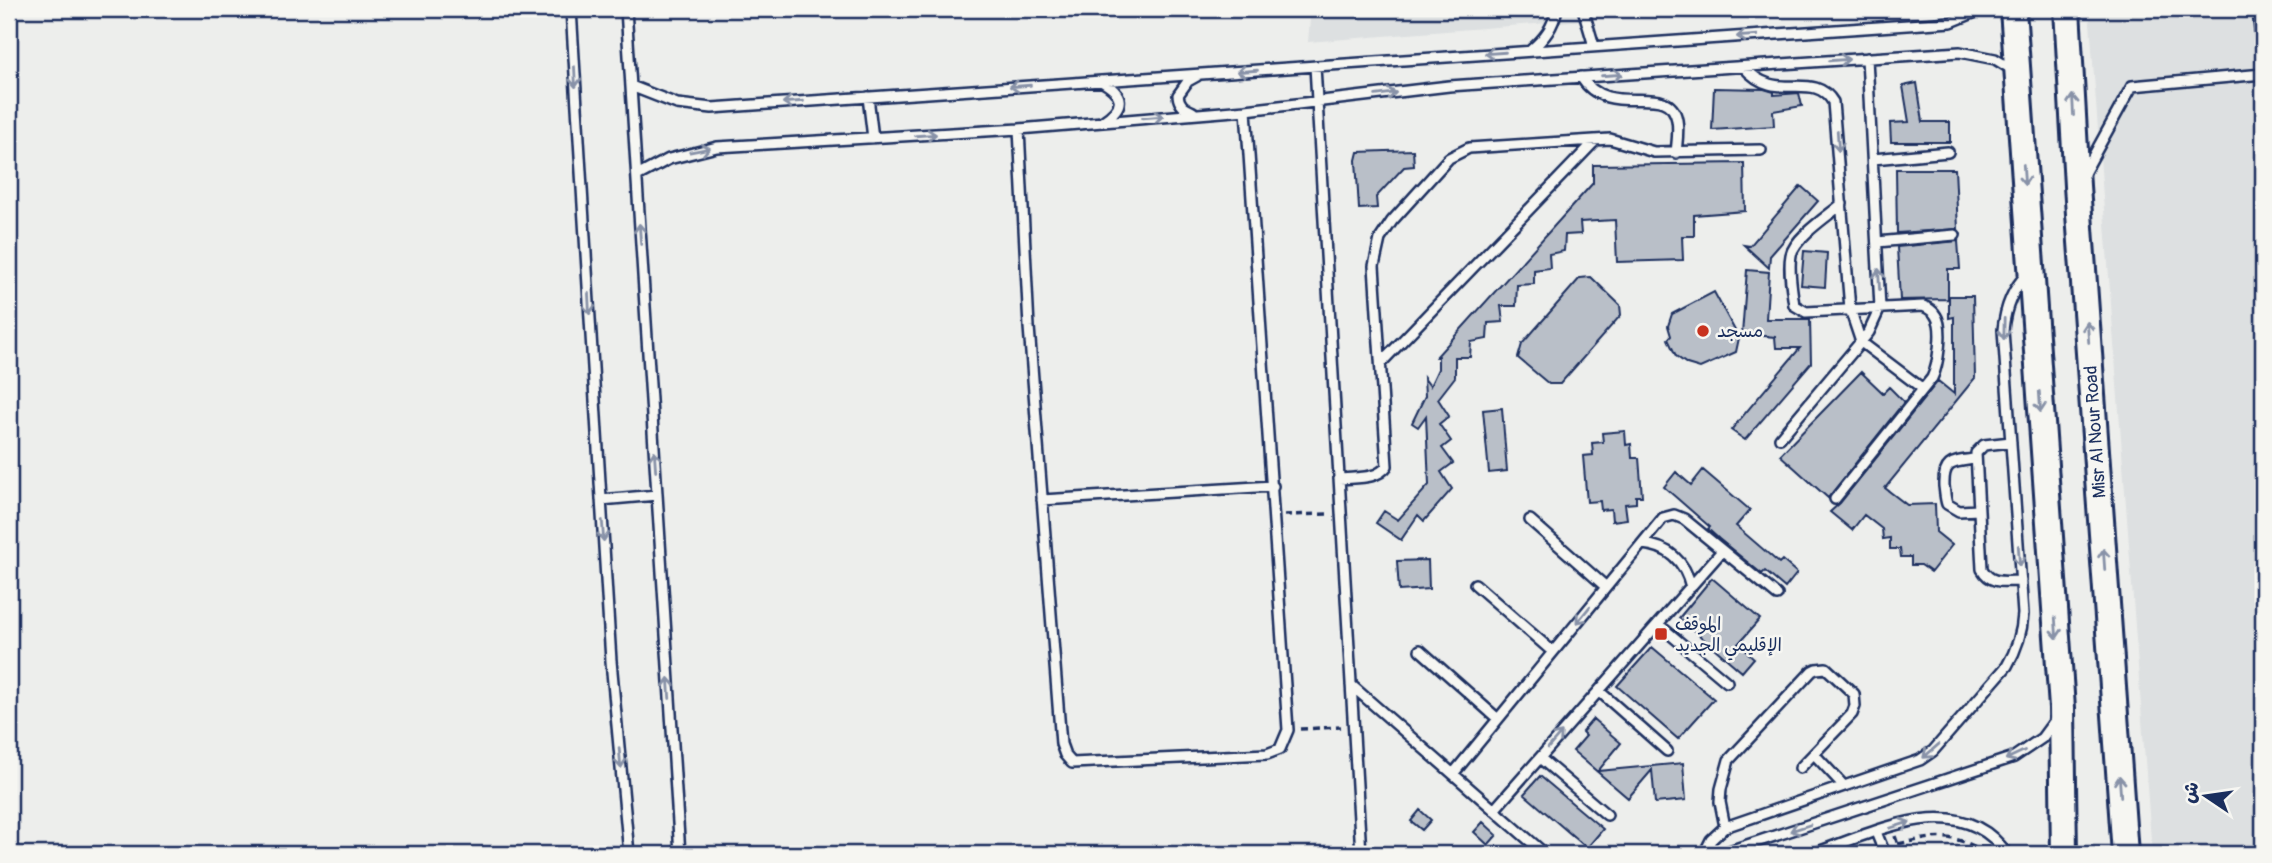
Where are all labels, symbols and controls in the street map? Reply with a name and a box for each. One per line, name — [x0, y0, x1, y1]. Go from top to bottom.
one-way arrow — [1736, 30, 1758, 43]
one-way arrow — [1484, 47, 1507, 60]
one-way arrow — [1828, 53, 1850, 66]
one-way arrow — [1236, 64, 1259, 77]
one-way arrow — [569, 65, 582, 88]
one-way arrow — [1601, 69, 1624, 82]
one-way arrow — [1009, 80, 1032, 93]
one-way arrow — [1374, 87, 1396, 100]
one-way arrow — [2066, 94, 2079, 117]
one-way arrow — [782, 96, 805, 109]
one-way arrow — [1141, 110, 1164, 123]
one-way arrow — [915, 128, 938, 141]
one-way arrow — [1832, 129, 1845, 152]
one-way arrow — [688, 143, 711, 157]
one-way arrow — [2018, 163, 2031, 186]
one-way arrow — [634, 223, 647, 246]
one-way arrow — [1872, 268, 1885, 291]
one-way arrow — [583, 292, 596, 315]
one-way arrow — [1998, 318, 2011, 341]
place label: مسجد — [1717, 320, 1763, 343]
one-way arrow — [2081, 322, 2094, 344]
marker: مسجد — [1695, 323, 1711, 339]
street label: Misr Al Nour Road — [2079, 365, 2112, 499]
one-way arrow — [2034, 390, 2047, 413]
one-way arrow — [648, 451, 661, 473]
one-way arrow — [597, 519, 610, 542]
one-way arrow — [2013, 544, 2026, 567]
one-way arrow — [2097, 548, 2110, 571]
one-way arrow — [1575, 606, 1591, 624]
place label: الموقف الإقليمي الجديد — [1675, 613, 1782, 661]
one-way arrow — [2050, 617, 2063, 639]
marker: الموقف الإقليمي الجديد — [1653, 626, 1669, 642]
one-way arrow — [663, 677, 676, 700]
one-way arrow — [1547, 731, 1563, 749]
one-way arrow — [1922, 743, 1940, 759]
one-way arrow — [614, 746, 627, 769]
one-way arrow — [2005, 749, 2026, 762]
north arrow — [2170, 762, 2240, 832]
one-way arrow — [2113, 775, 2126, 798]
text: ش — [2176, 779, 2204, 805]
one-way arrow — [1888, 817, 1910, 830]
one-way arrow — [1789, 822, 1811, 835]

